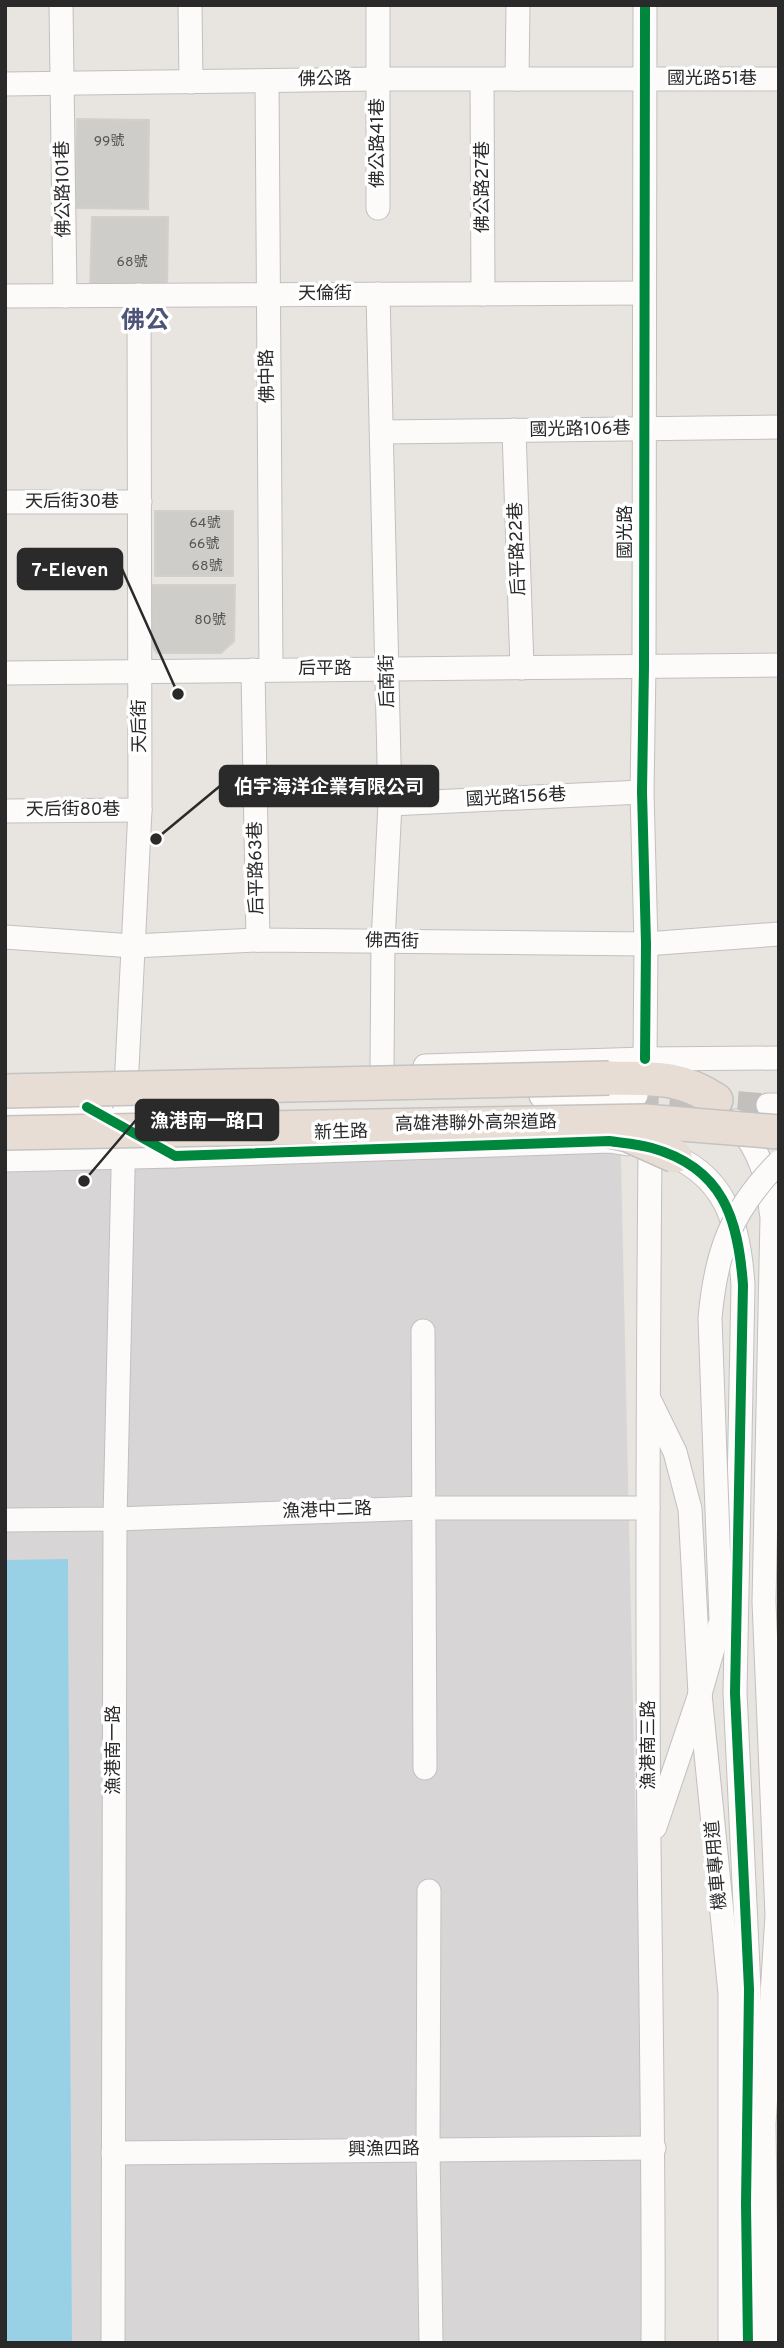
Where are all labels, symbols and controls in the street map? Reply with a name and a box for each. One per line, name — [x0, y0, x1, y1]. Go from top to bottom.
street label: 佛公路 — [298, 68, 352, 92]
street label: 國光路51巷 — [667, 68, 757, 91]
street label: 佛公路41巷 — [367, 98, 390, 188]
house number: 99號 — [94, 133, 124, 150]
street label: 佛公路101巷 — [52, 140, 76, 238]
street label: 佛公路27巷 — [472, 141, 495, 233]
house number: 68號 — [117, 254, 147, 271]
street label: 天倫街 — [298, 283, 352, 306]
district label: 佛公 — [121, 307, 169, 337]
street label: 佛中路 — [256, 349, 280, 403]
street label: 國光路106巷 — [529, 418, 631, 442]
street label: 天后街30巷 — [25, 491, 119, 514]
street label: 后平路22巷 — [505, 502, 531, 596]
street label: 國光路 — [615, 505, 638, 559]
house number: 64號 — [189, 515, 221, 532]
house number: 66號 — [189, 536, 219, 553]
callout: 7-Eleven — [18, 549, 122, 589]
house number: 68號 — [192, 558, 222, 575]
text: 7-Eleven — [32, 559, 108, 583]
house number: 80號 — [194, 612, 226, 629]
street label: 后南街 — [376, 654, 400, 708]
street label: 后平路 — [298, 658, 352, 681]
street label: 天后街 — [129, 699, 152, 753]
callout: 伯宇海洋企業有限公司 — [220, 766, 438, 806]
text: 伯宇海洋企業有限公司 — [234, 776, 424, 800]
street label: 國光路156巷 — [465, 784, 567, 812]
street label: 天后街80巷 — [26, 799, 120, 822]
street label: 后平路63巷 — [245, 821, 269, 915]
street label: 佛西街 — [365, 930, 419, 954]
callout: 漁港南一路口 — [136, 1100, 278, 1140]
text: 漁港南一路口 — [150, 1110, 264, 1134]
street label: 高雄港聯外高架道路 — [395, 1111, 557, 1137]
street label: 新生路 — [314, 1121, 368, 1145]
street label: 漁港中二路 — [282, 1498, 372, 1524]
street label: 漁港南三路 — [638, 1700, 661, 1790]
street label: 漁港南一路 — [103, 1705, 126, 1795]
street label: 機車專用道 — [702, 1819, 732, 1911]
street label: 興漁四路 — [348, 2138, 420, 2162]

